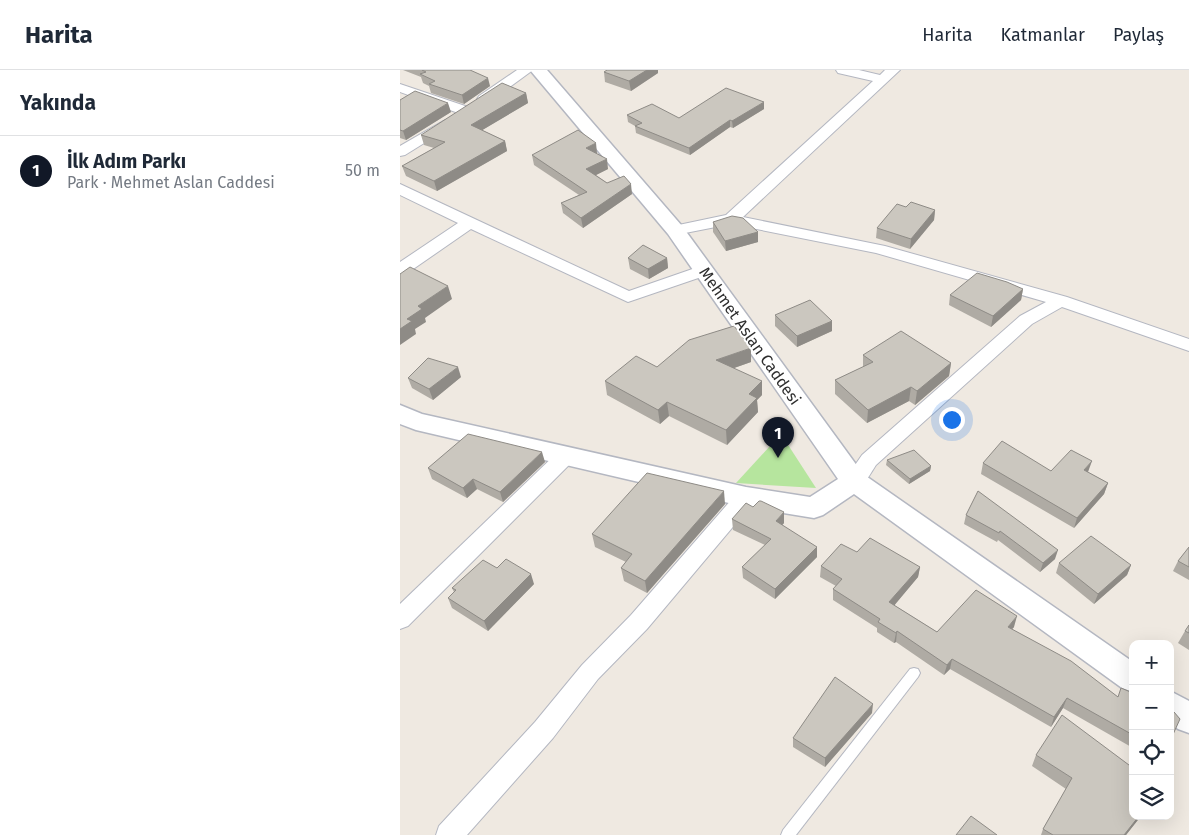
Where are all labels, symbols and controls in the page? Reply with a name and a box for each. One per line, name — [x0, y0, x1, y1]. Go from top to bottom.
text: Harita — [25, 21, 93, 49]
text: Harita — [922, 24, 972, 46]
text: Katmanlar — [1000, 24, 1085, 46]
text: Paylaş — [1113, 24, 1164, 46]
text: Yakında — [20, 90, 96, 116]
text: İlk Adım Parkı — [67, 150, 186, 173]
text: 1 — [32, 161, 40, 180]
text: 50 m — [345, 161, 380, 180]
text: Park · Mehmet Aslan Caddesi — [67, 173, 275, 192]
street label: Mehmet Aslan Caddesi — [695, 263, 805, 409]
your location — [939, 407, 965, 433]
pin: 1 — [762, 417, 794, 458]
map controls — [1129, 640, 1174, 820]
button: + — [1129, 640, 1174, 685]
button: − — [1129, 685, 1174, 730]
button: locate — [1129, 730, 1174, 775]
button: layers — [1129, 775, 1174, 820]

